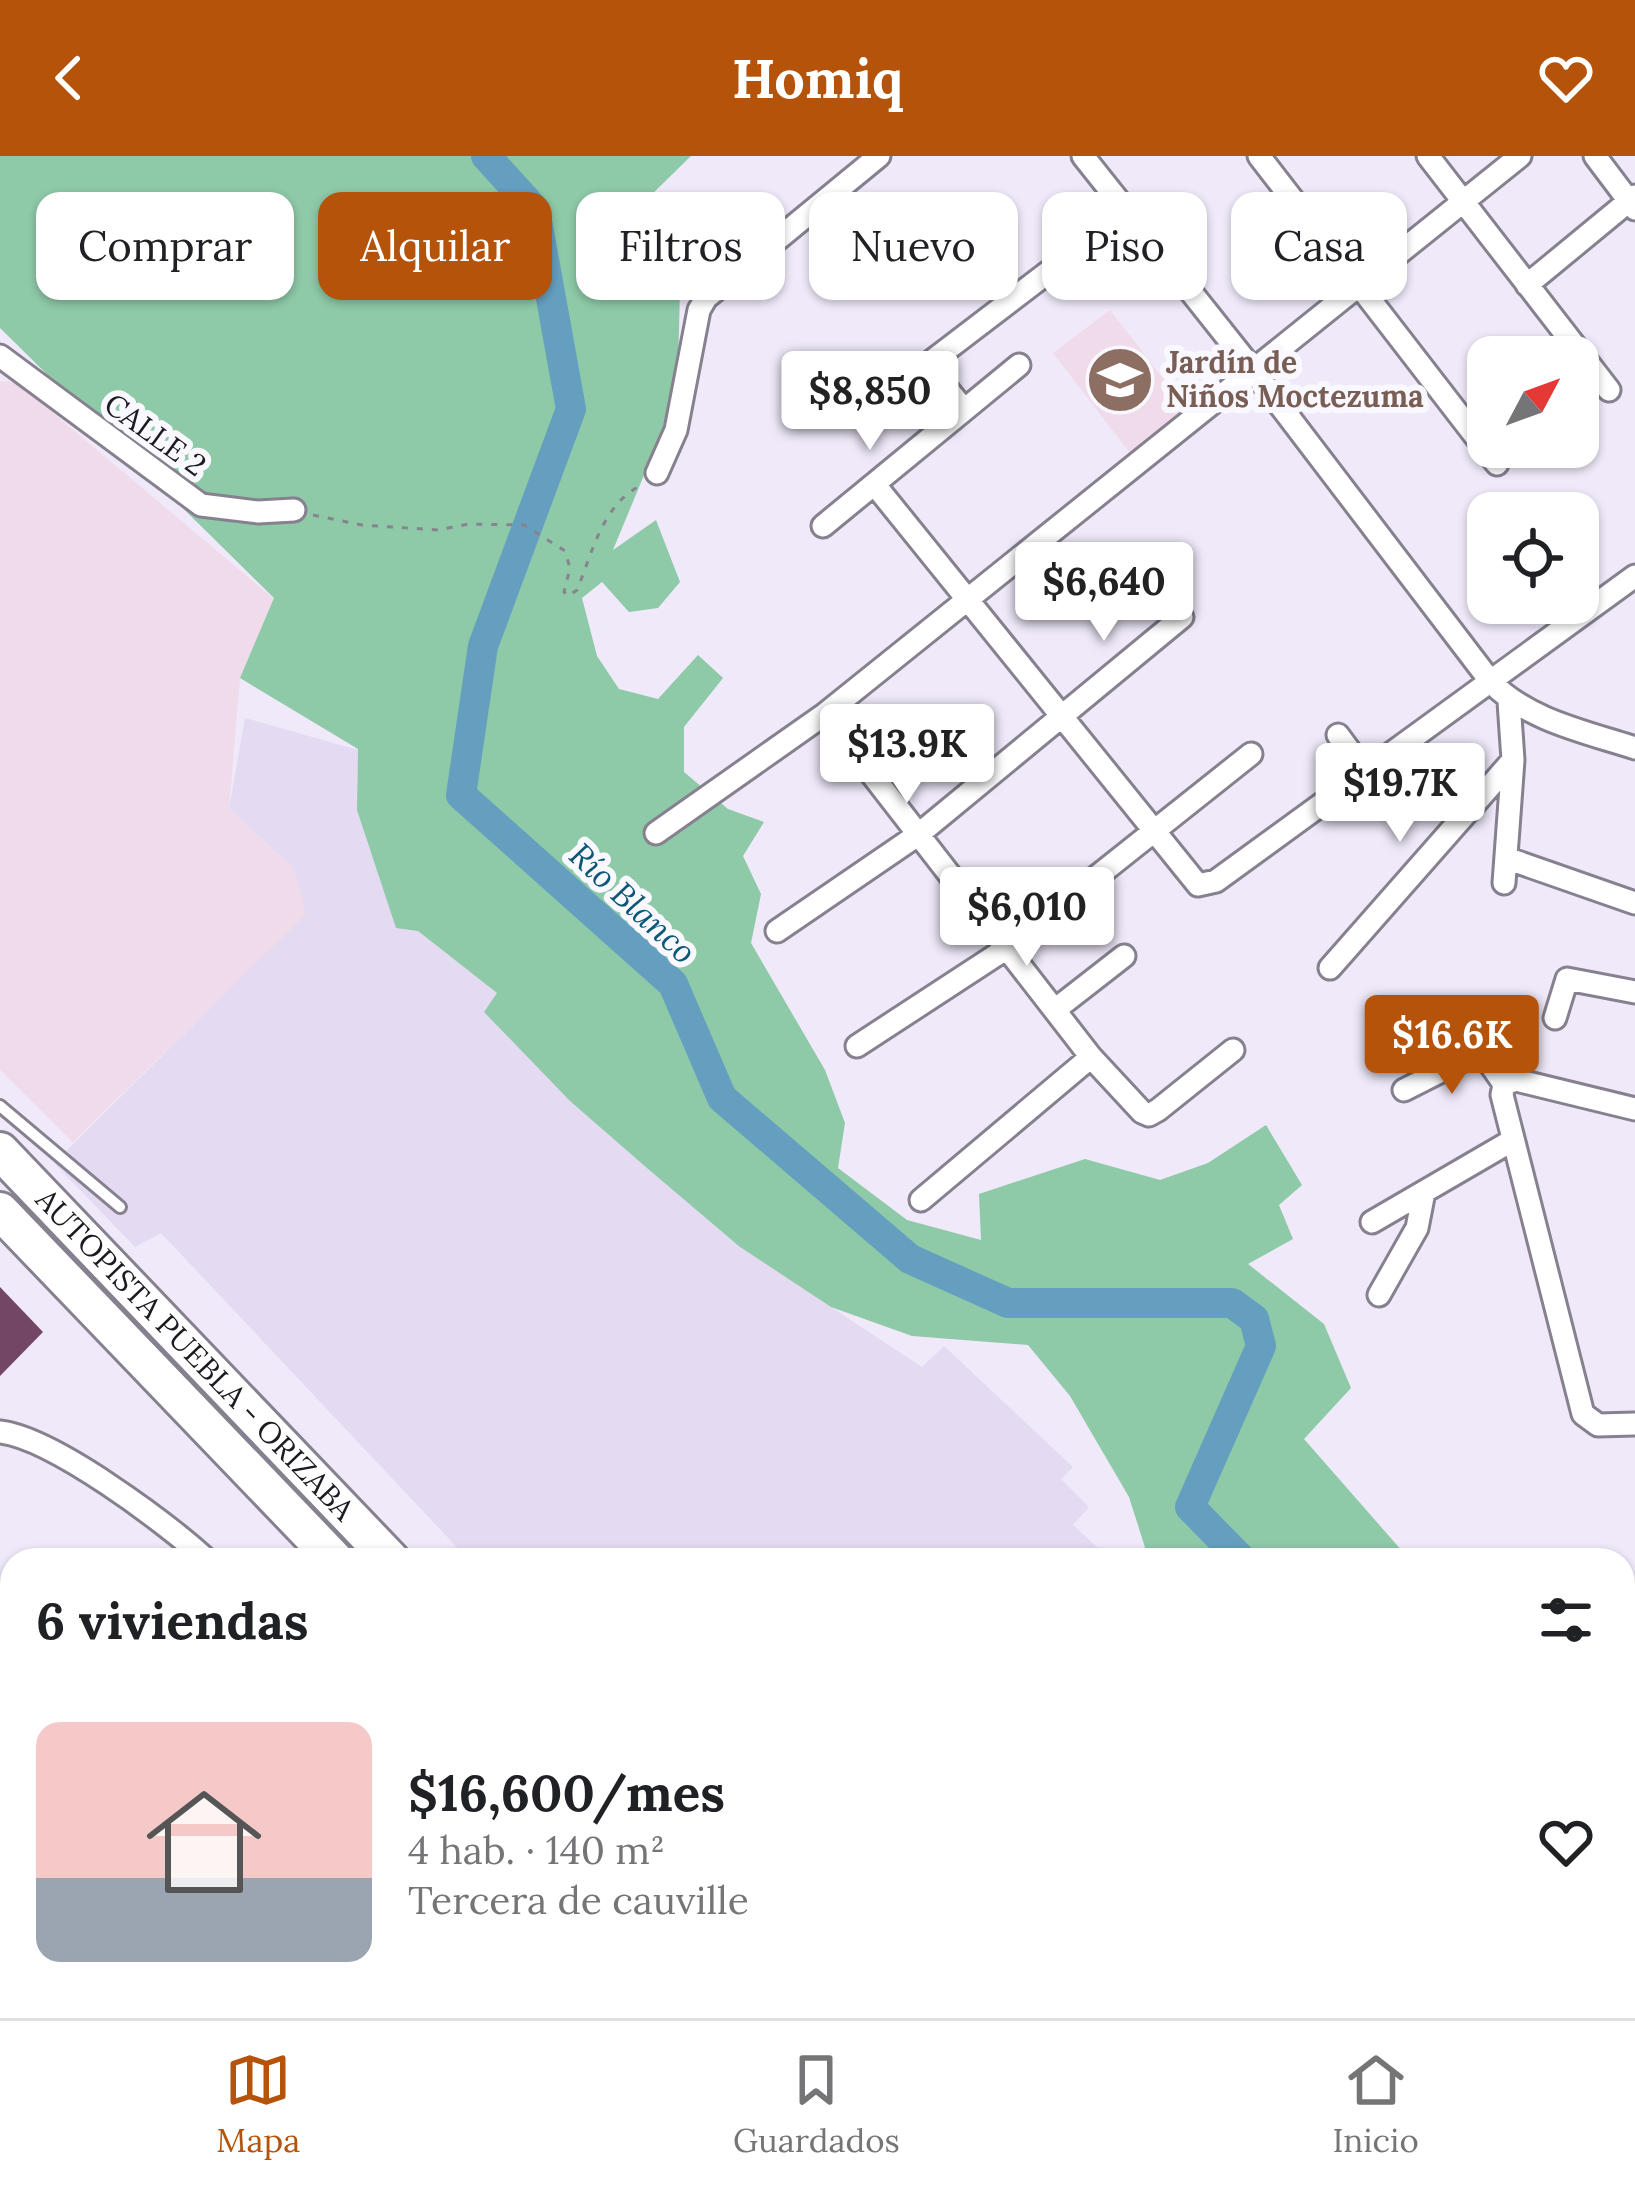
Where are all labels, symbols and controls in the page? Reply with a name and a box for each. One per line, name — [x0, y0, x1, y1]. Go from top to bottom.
text: Homiq — [732, 44, 903, 113]
icon: back — [36, 45, 102, 111]
icon: heart — [1533, 45, 1599, 111]
chip: Comprar — [36, 192, 294, 300]
chip: Alquilar — [318, 192, 552, 300]
chip: Filtros — [576, 192, 785, 300]
chip: Nuevo — [809, 192, 1018, 300]
chip: Piso — [1042, 192, 1207, 300]
chip: Casa — [1231, 192, 1407, 300]
north arrow — [1467, 336, 1599, 468]
map controls — [1467, 336, 1599, 624]
place label: Jardín de Niños Moctezuma — [1166, 343, 1424, 415]
school or university icon: Jardín de Niños Moctezuma — [1085, 345, 1155, 415]
pin: $8,850 — [772, 351, 968, 453]
text: $8,850 — [808, 365, 932, 415]
street label: CALLE 2 — [97, 384, 214, 484]
button: locate — [1467, 492, 1599, 624]
pin: $6,640 — [1006, 542, 1202, 644]
text: $6,640 — [1042, 556, 1166, 606]
pin: $13.9K — [809, 704, 1005, 806]
text: $13.9K — [847, 718, 967, 768]
pin: $19.7K — [1302, 743, 1498, 845]
text: $19.7K — [1343, 757, 1457, 807]
water label: Río Blanco — [561, 834, 705, 972]
pin: $6,010 — [929, 867, 1125, 969]
text: $6,010 — [967, 881, 1087, 931]
pin: $16.6K — [1354, 995, 1550, 1097]
text: $16.6K — [1392, 1009, 1512, 1059]
street label: AUTOPISTA PUEBLA - ORIZABA — [27, 1180, 364, 1529]
icon: filters — [1533, 1587, 1599, 1653]
text: 6 viviendas — [36, 1588, 308, 1653]
text: $16,600/mes — [408, 1760, 725, 1825]
icon: home — [132, 1770, 276, 1914]
icon: heart — [1533, 1809, 1599, 1875]
text: 4 hab. · 140 m² — [408, 1825, 665, 1875]
text: Tercera de cauville — [408, 1875, 749, 1925]
tab: Mapa — [216, 2047, 300, 2161]
tab: Guardados — [733, 2047, 900, 2161]
tab: Inicio — [1332, 2047, 1419, 2161]

